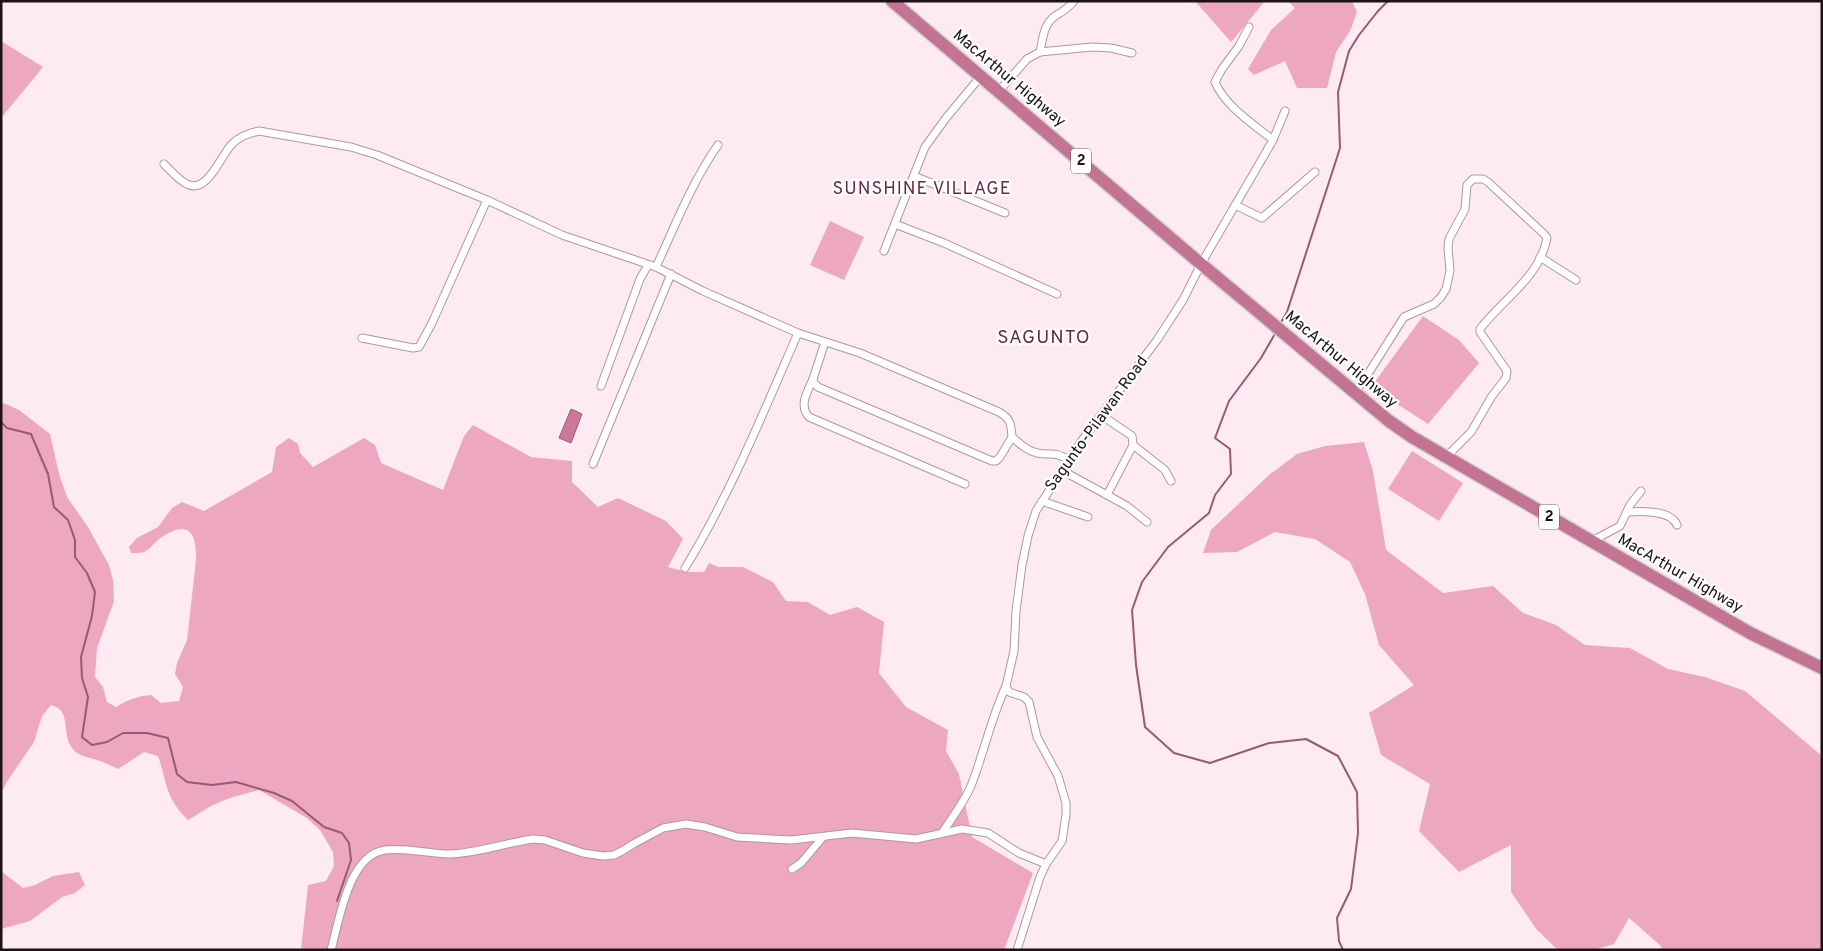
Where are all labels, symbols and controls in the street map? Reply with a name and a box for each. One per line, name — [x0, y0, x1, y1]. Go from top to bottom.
street label: MacArthur Highway — [948, 26, 1070, 132]
road number: 2 — [1071, 148, 1091, 174]
district label: SUNSHINE VILLAGE — [833, 178, 1012, 201]
street label: MacArthur Highway — [1280, 307, 1402, 413]
district label: SAGUNTO — [997, 326, 1091, 350]
street label: Sagunto-Pilawan Road — [1041, 352, 1153, 496]
road number: 2 — [1539, 504, 1559, 530]
street label: MacArthur Highway — [1614, 530, 1746, 618]

